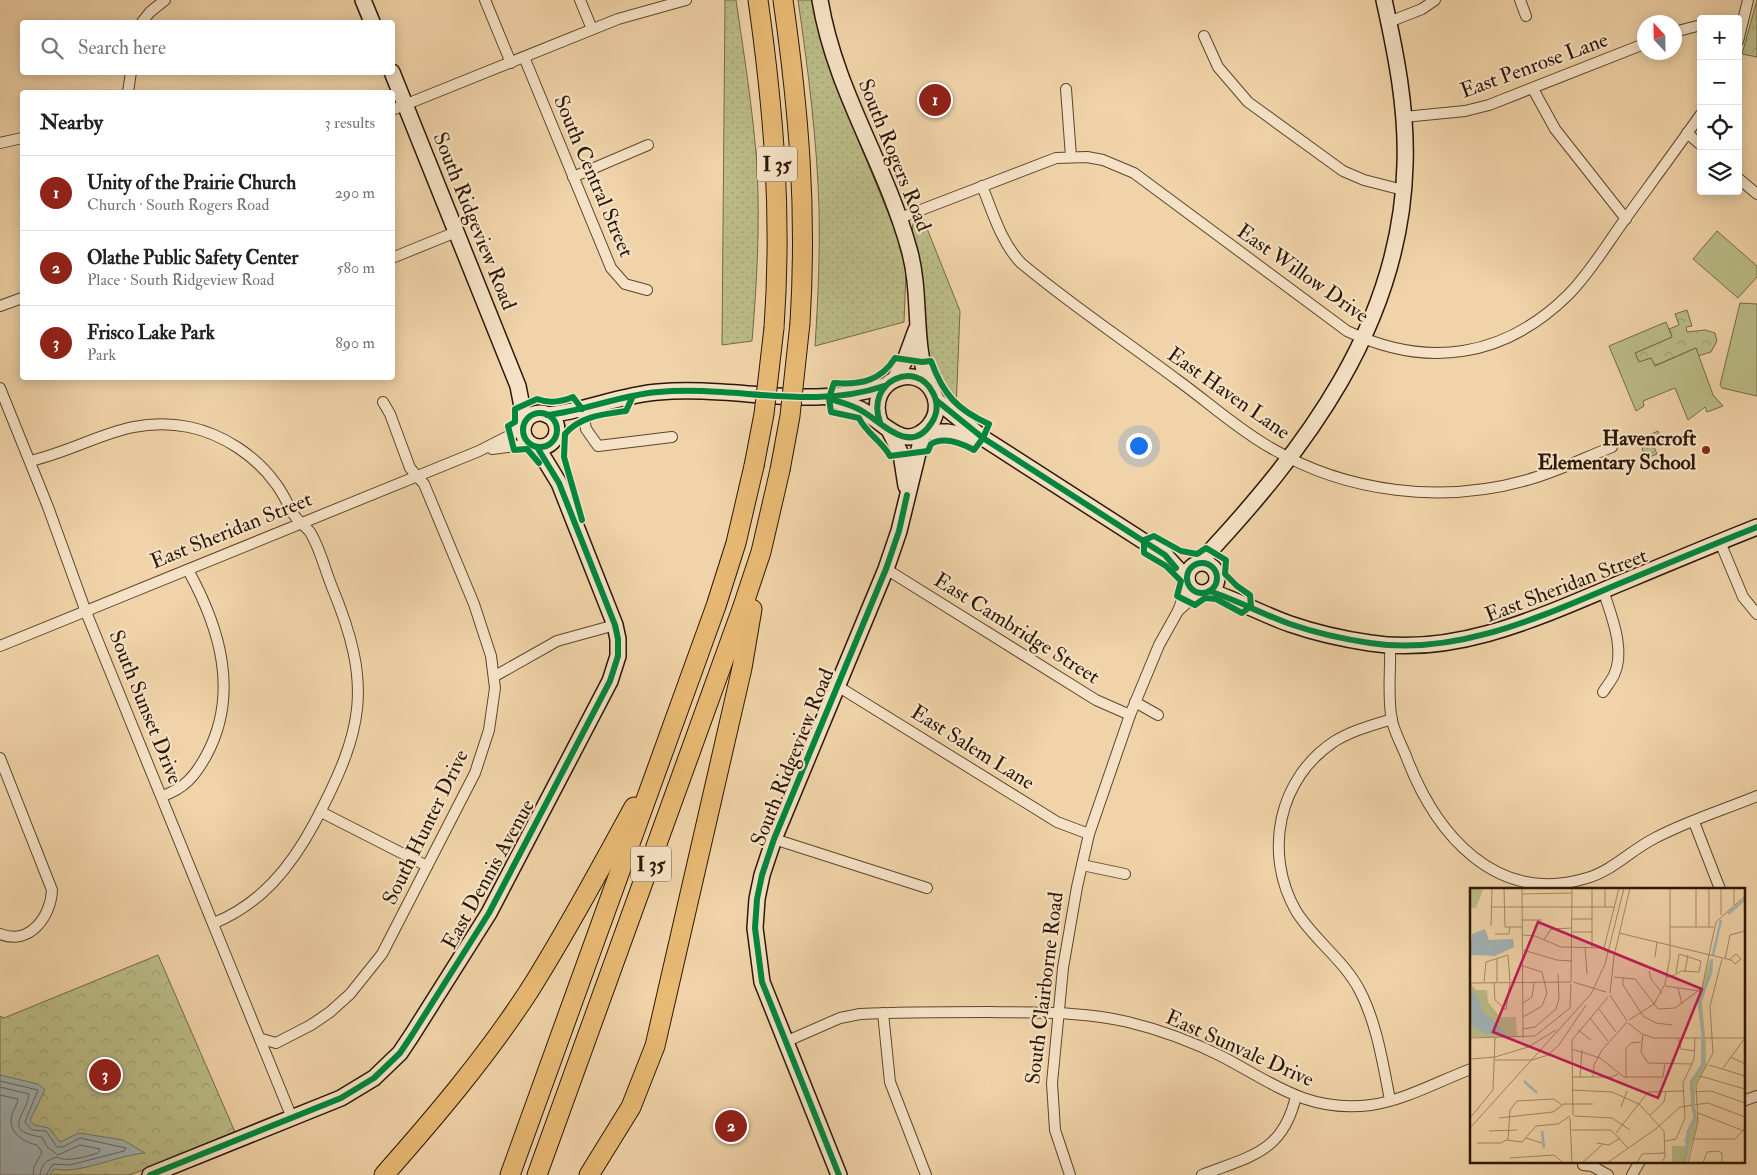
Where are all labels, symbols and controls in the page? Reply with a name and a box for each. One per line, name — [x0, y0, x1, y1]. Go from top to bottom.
north arrow — [1637, 15, 1682, 60]
map controls — [1697, 15, 1742, 195]
button: + — [1697, 15, 1742, 60]
search box — [20, 20, 395, 75]
street label: East Penrose Lane — [1457, 26, 1612, 105]
icon: search — [38, 34, 66, 62]
text: Search here — [78, 36, 166, 60]
button: − — [1697, 60, 1742, 105]
street label: South Rogers Road — [852, 75, 938, 236]
pin: 1 — [919, 81, 951, 119]
street label: South Central Street — [547, 91, 640, 261]
button: locate — [1697, 105, 1742, 150]
text: Nearby — [40, 109, 103, 136]
text: 3 results — [324, 113, 375, 133]
street label: South Ridgeview Road — [427, 128, 523, 315]
road number: I 35 — [757, 146, 797, 182]
button: layers — [1697, 150, 1742, 195]
text: Unity of the Prairie Church — [87, 171, 296, 195]
text: 1 — [53, 183, 59, 203]
text: 290 m — [335, 183, 375, 203]
text: Church · South Rogers Road — [87, 195, 269, 215]
street label: East Willow Drive — [1231, 218, 1374, 329]
text: Olathe Public Safety Center — [87, 246, 298, 270]
text: 2 — [52, 258, 60, 278]
text: 580 m — [336, 258, 375, 278]
text: Place · South Ridgeview Road — [87, 270, 274, 290]
text: Frisco Lake Park — [87, 321, 215, 345]
text: 3 — [53, 333, 59, 353]
text: 890 m — [335, 333, 375, 353]
street label: East Haven Lane — [1162, 341, 1296, 446]
text: Park — [87, 345, 116, 365]
place label: Havencroft Elementary School — [1538, 425, 1697, 476]
your location — [1126, 433, 1152, 459]
marker: Havencroft Elementary School — [1700, 444, 1712, 456]
street label: East Sheridan Street — [146, 486, 316, 575]
street label: East Sheridan Street — [1481, 542, 1651, 629]
street label: East Cambridge Street — [929, 567, 1105, 690]
street label: South Sunset Drive — [102, 626, 189, 788]
street label: South Ridgeview Road — [744, 664, 841, 850]
street label: East Salem Lane — [906, 699, 1040, 796]
street label: South Hunter Drive — [376, 745, 475, 909]
street label: East Dennis Avenue — [436, 794, 541, 954]
road number: I 35 — [631, 846, 671, 882]
inset map — [1470, 888, 1744, 1162]
street label: South Clairborne Road — [1019, 890, 1070, 1086]
street label: East Sunvale Drive — [1162, 1004, 1318, 1093]
pin: 3 — [89, 1056, 121, 1094]
pin: 2 — [715, 1107, 747, 1145]

